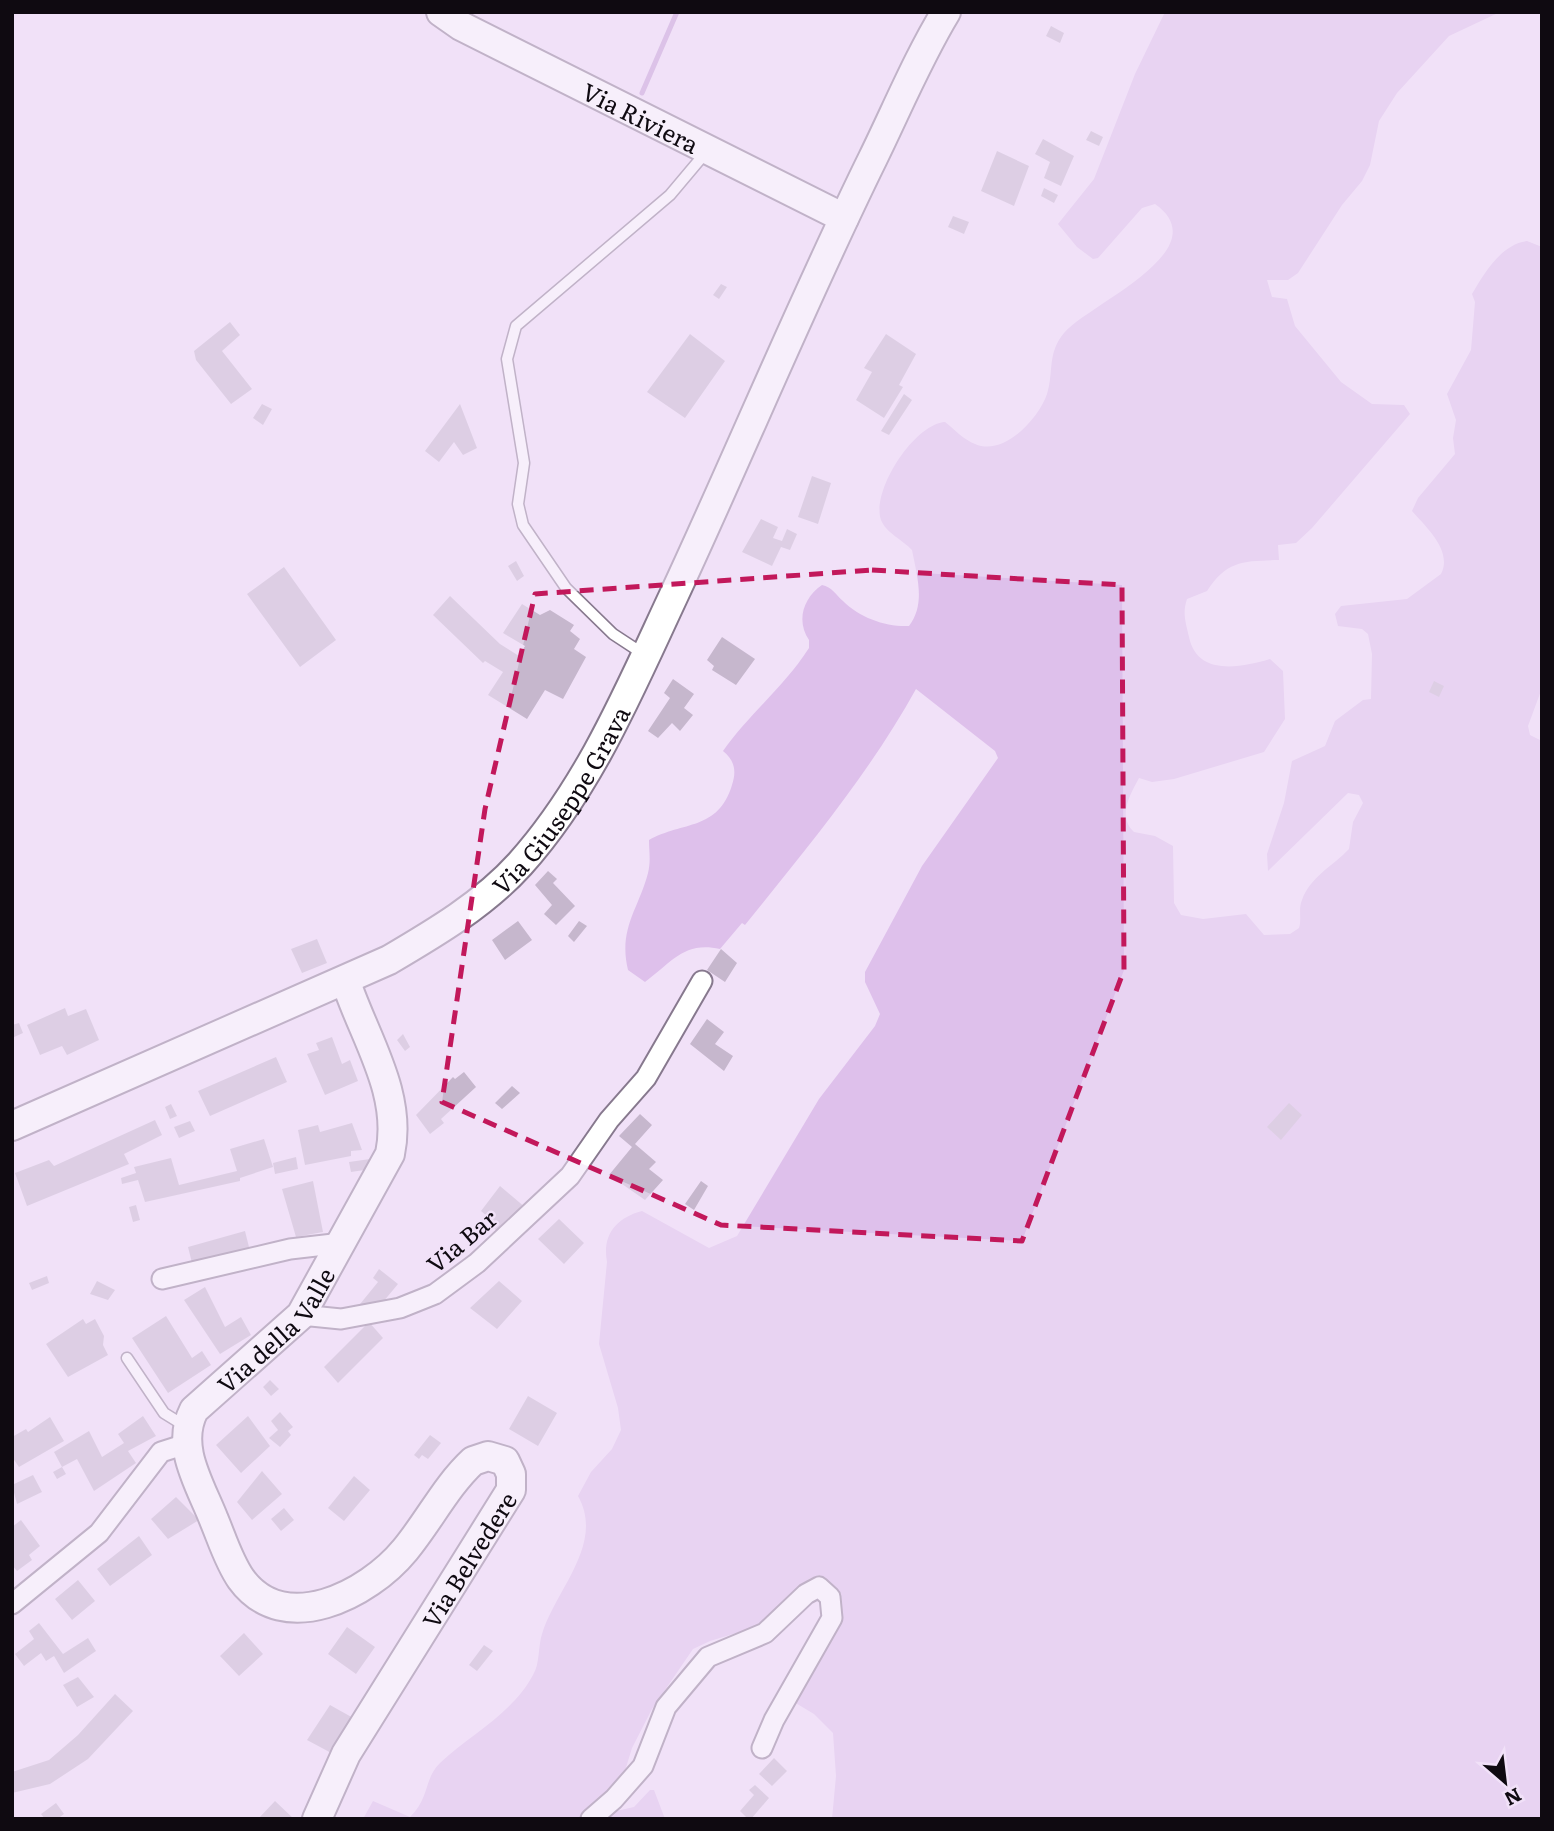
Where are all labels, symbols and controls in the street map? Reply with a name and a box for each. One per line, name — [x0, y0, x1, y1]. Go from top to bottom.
street label: Via Riviera — [577, 72, 706, 160]
street label: Via Giuseppe Grava — [483, 699, 637, 902]
street label: Via Bar — [418, 1200, 505, 1280]
street label: Via della Valle — [208, 1261, 342, 1400]
street label: Via Belvedere — [412, 1484, 524, 1634]
north arrow — [1470, 1747, 1540, 1817]
text: N — [1500, 1782, 1527, 1814]

